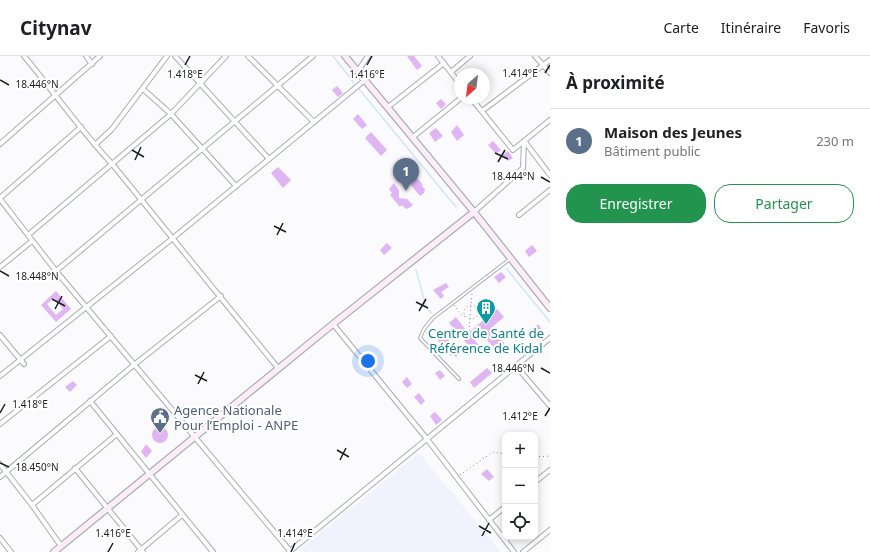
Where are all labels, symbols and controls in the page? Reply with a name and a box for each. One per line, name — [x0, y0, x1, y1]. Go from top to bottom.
text: Citynav — [20, 15, 92, 41]
text: Carte — [663, 18, 699, 37]
text: Itinéraire — [721, 18, 781, 37]
text: Favoris — [803, 18, 850, 37]
text: 1.414°E — [502, 66, 538, 80]
text: 1.418°E — [167, 67, 203, 81]
text: 1.416°E — [349, 67, 385, 81]
north arrow — [454, 68, 490, 104]
text: À proximité — [566, 71, 665, 94]
text: 18.446°N — [15, 77, 59, 91]
text: Maison des Jeunes — [604, 122, 742, 142]
text: 1 — [575, 132, 583, 150]
text: 230 m — [816, 132, 854, 150]
text: Bâtiment public — [604, 142, 700, 160]
pin: 1 — [393, 158, 419, 191]
text: 18.444°N — [491, 169, 535, 183]
button: Enregistrer — [566, 184, 706, 223]
button: Partager — [714, 184, 854, 223]
text: 18.448°N — [15, 269, 59, 283]
building icon: Centre de Santé de Référence de Kidal — [475, 297, 497, 325]
place label: Centre de Santé de Référence de Kidal — [428, 324, 544, 357]
your location — [358, 351, 378, 371]
text: 18.446°N — [491, 361, 535, 375]
text: 1.418°E — [12, 397, 48, 411]
place label: Agence Nationale Pour l’Emploi - ANPE — [174, 401, 298, 434]
public building icon: Agence Nationale Pour l’Emploi - ANPE — [149, 406, 171, 434]
text: 1.412°E — [502, 409, 538, 423]
map controls — [502, 432, 538, 540]
button: + — [502, 432, 538, 468]
text: 18.450°N — [15, 460, 59, 474]
button: − — [502, 468, 538, 504]
button: locate — [502, 504, 538, 540]
text: 1.416°E — [95, 526, 131, 540]
text: 1.414°E — [277, 526, 313, 540]

